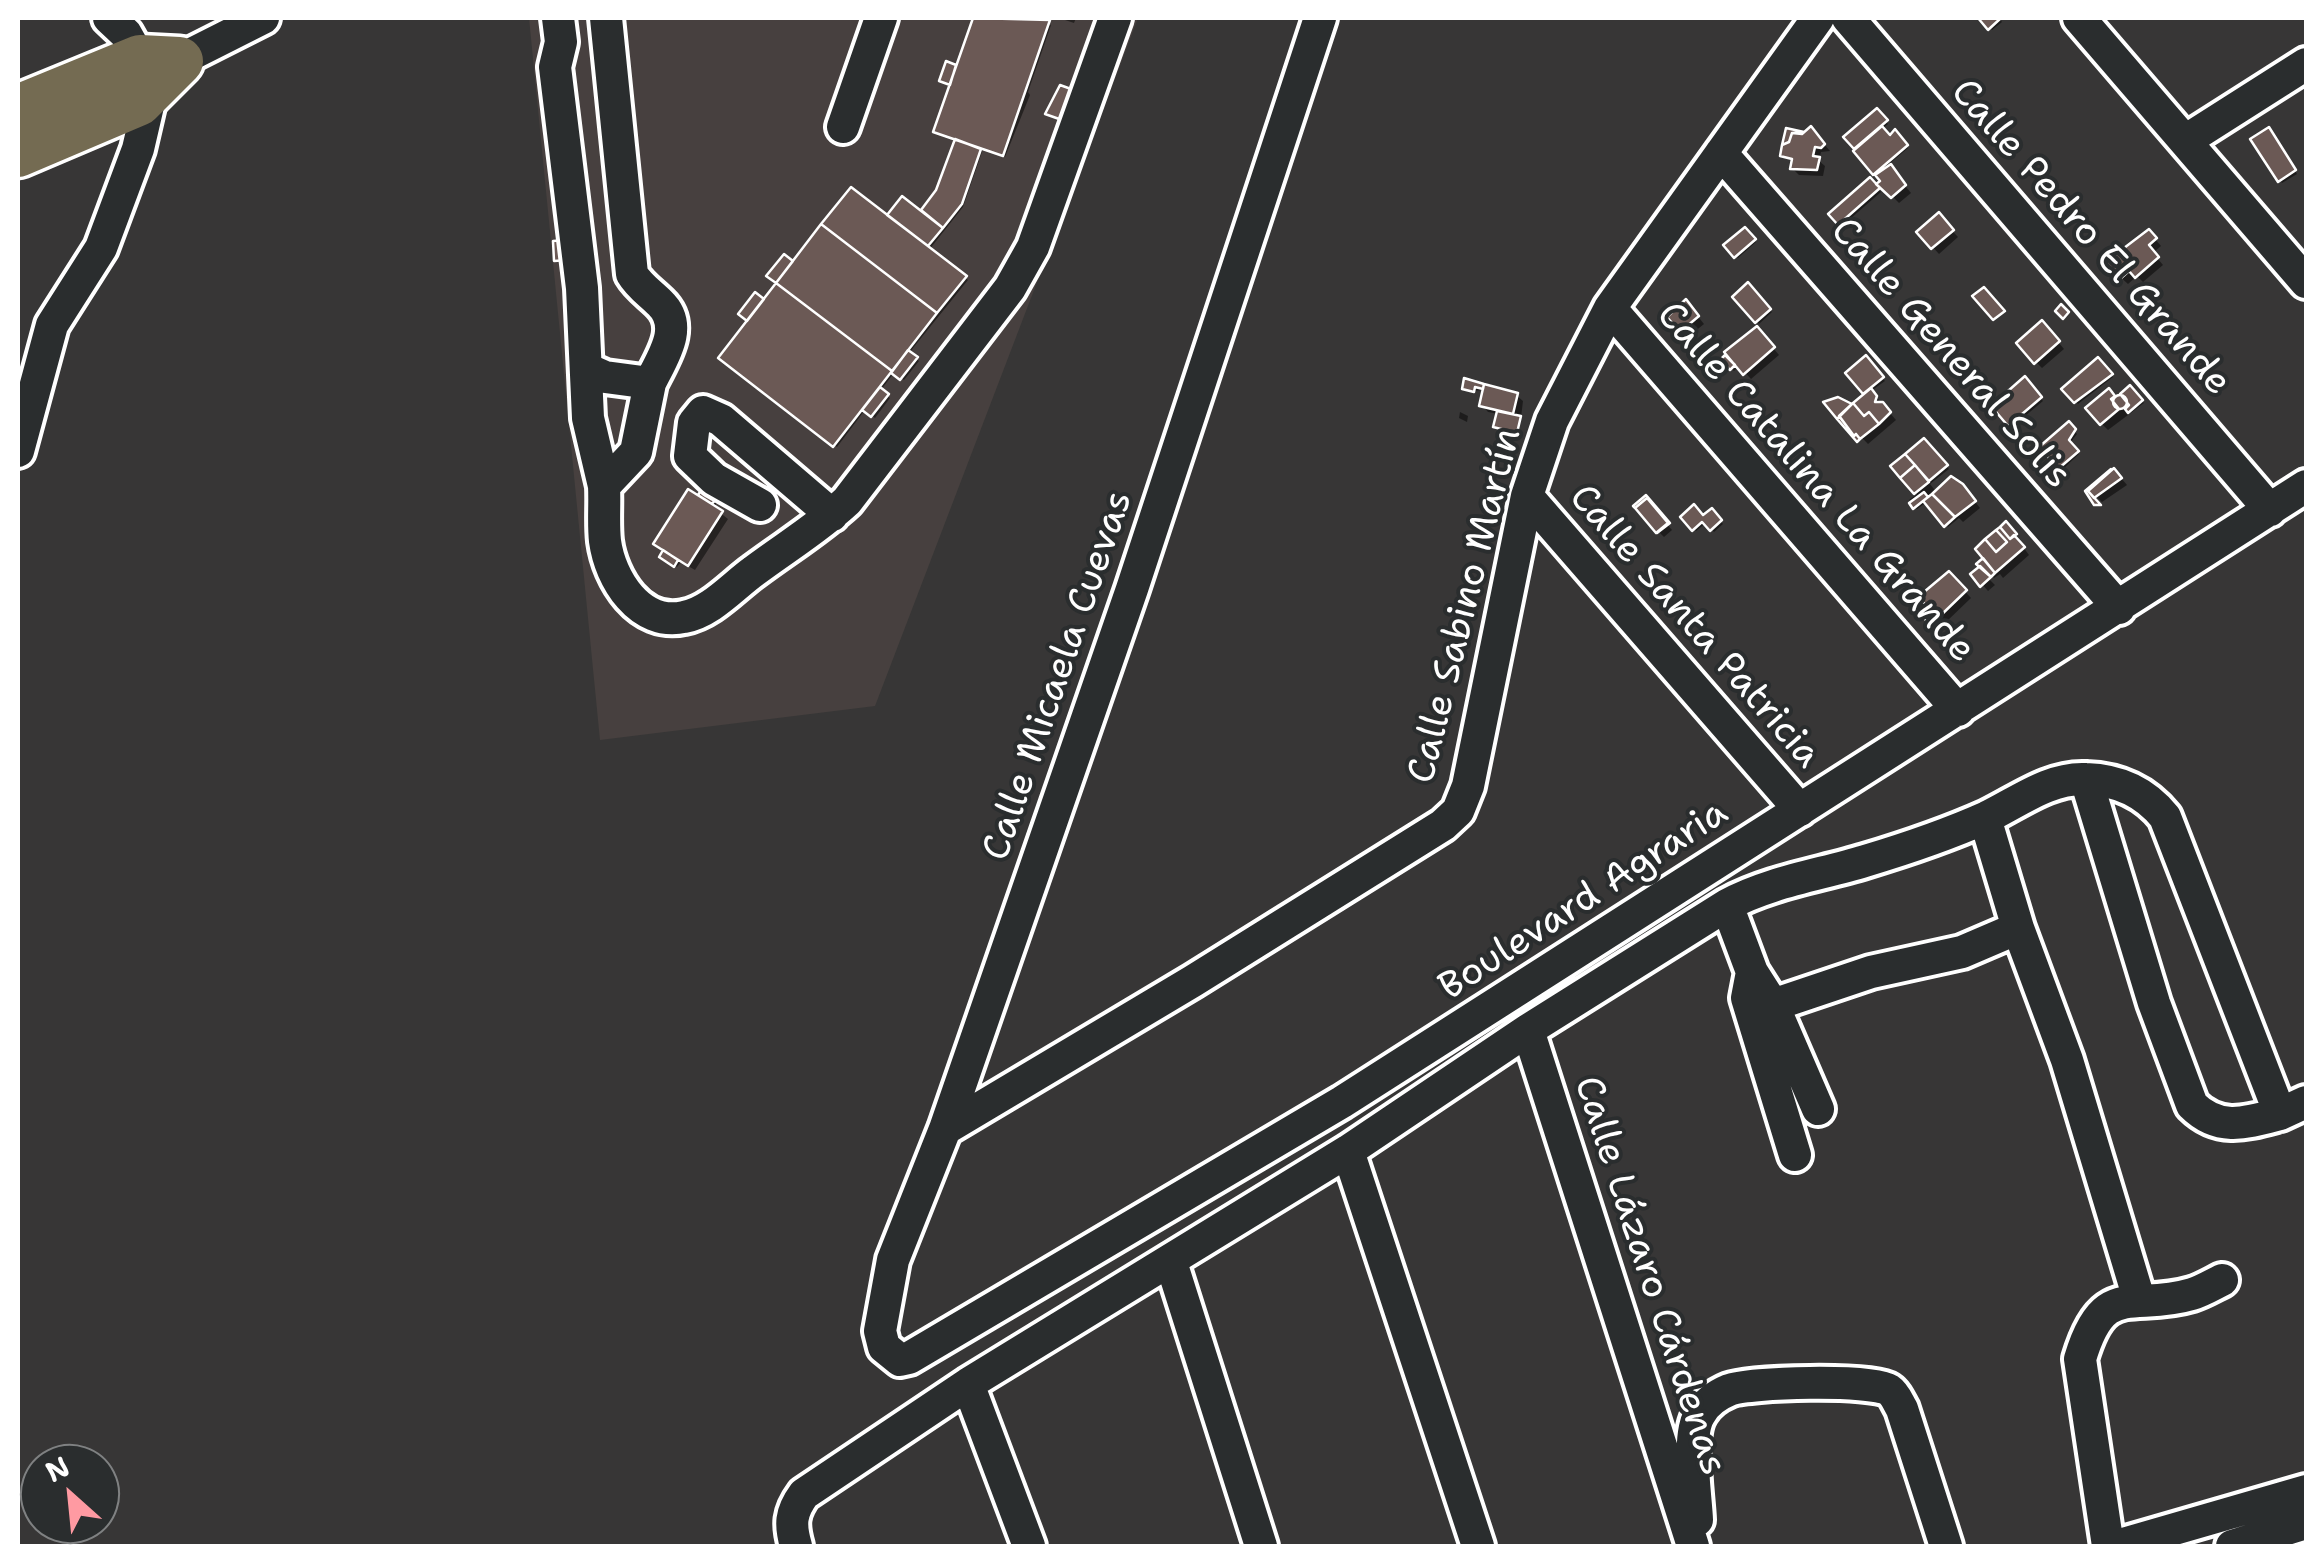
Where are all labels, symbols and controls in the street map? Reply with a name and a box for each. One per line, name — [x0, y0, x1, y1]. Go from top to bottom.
street label: Calle Pedro El Grande — [1940, 70, 2240, 406]
street label: Calle General Solis — [1820, 209, 2080, 499]
street label: Calle Catalina La Grande — [1646, 293, 1984, 673]
street label: Calle Sabino Martín — [1400, 424, 1532, 788]
street label: Calle Santa Patricia — [1558, 476, 1830, 778]
street label: Calle Micaela Cuevas — [974, 485, 1144, 867]
street label: Boulevard Agraria — [1431, 791, 1737, 1011]
street label: Calle Lázaro Cárdenas — [1563, 1071, 1735, 1481]
north arrow — [20, 1444, 120, 1544]
text: N — [39, 1447, 76, 1491]

